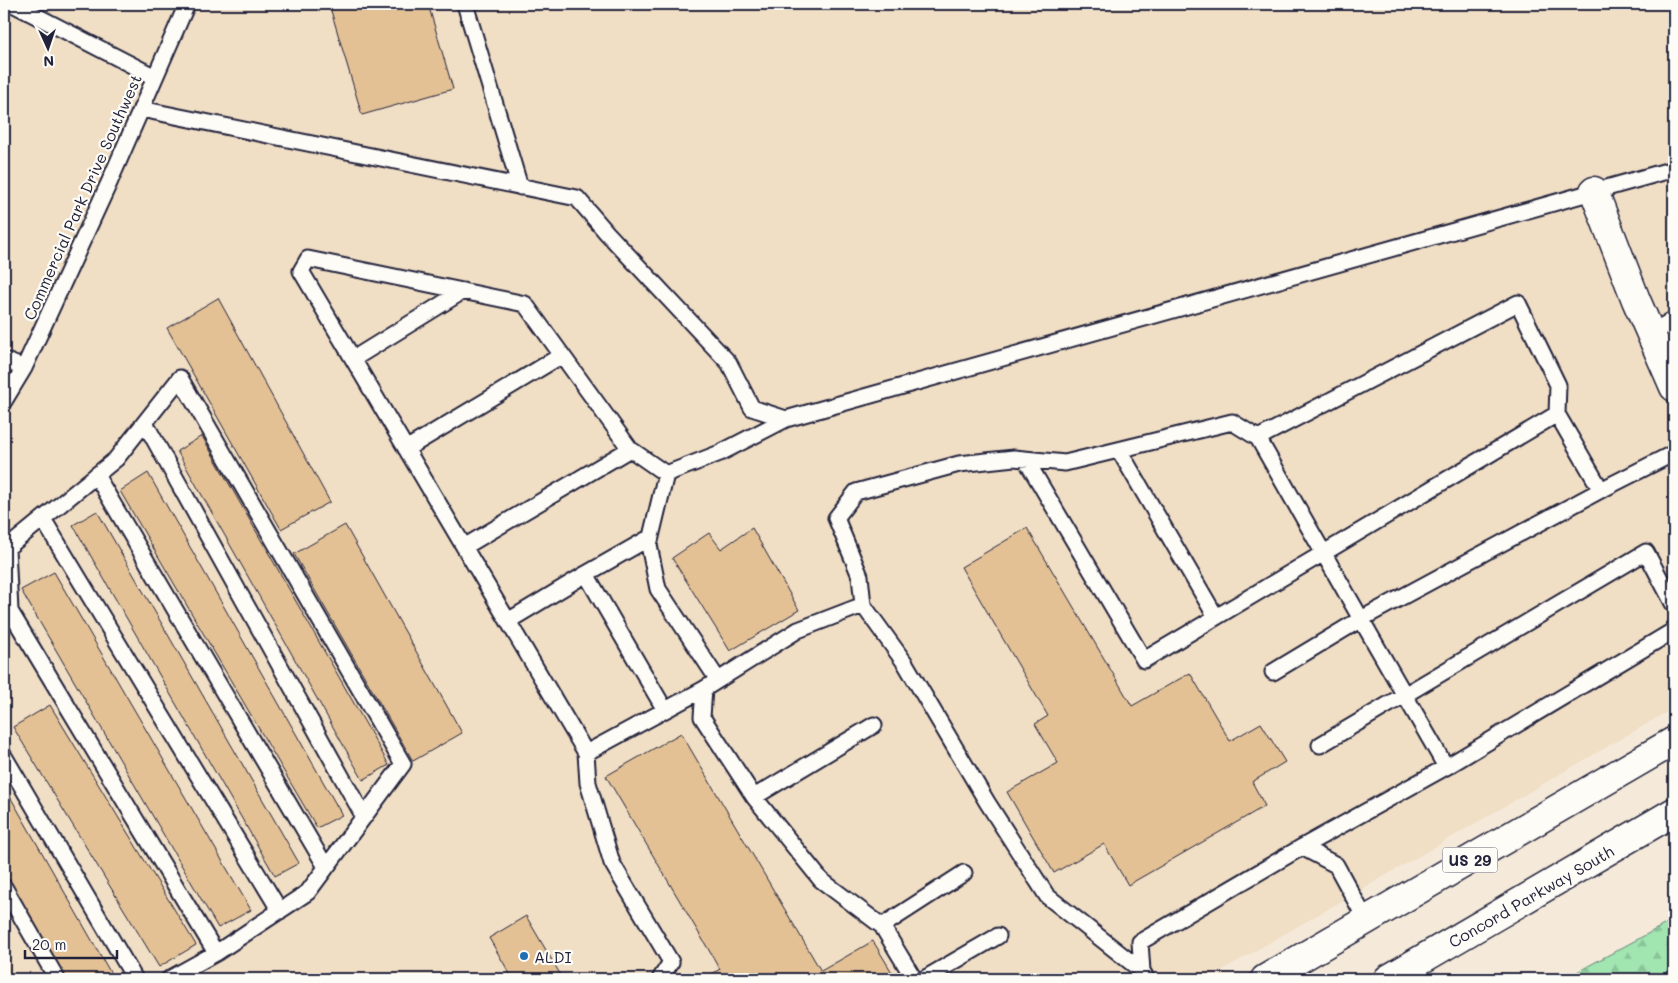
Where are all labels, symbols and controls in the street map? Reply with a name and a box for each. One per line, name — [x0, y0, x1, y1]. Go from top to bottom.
north arrow — [22, 22, 72, 72]
text: N — [43, 52, 55, 71]
street label: Commercial Park Drive Southwest — [18, 71, 146, 323]
street label: Concord Parkway South — [1445, 840, 1617, 952]
road number: US 29 — [1442, 848, 1498, 872]
scale bar — [25, 928, 118, 960]
text: 20 m — [32, 934, 66, 954]
place label: ALDI — [534, 946, 572, 967]
marker: ALDI — [518, 950, 530, 962]

